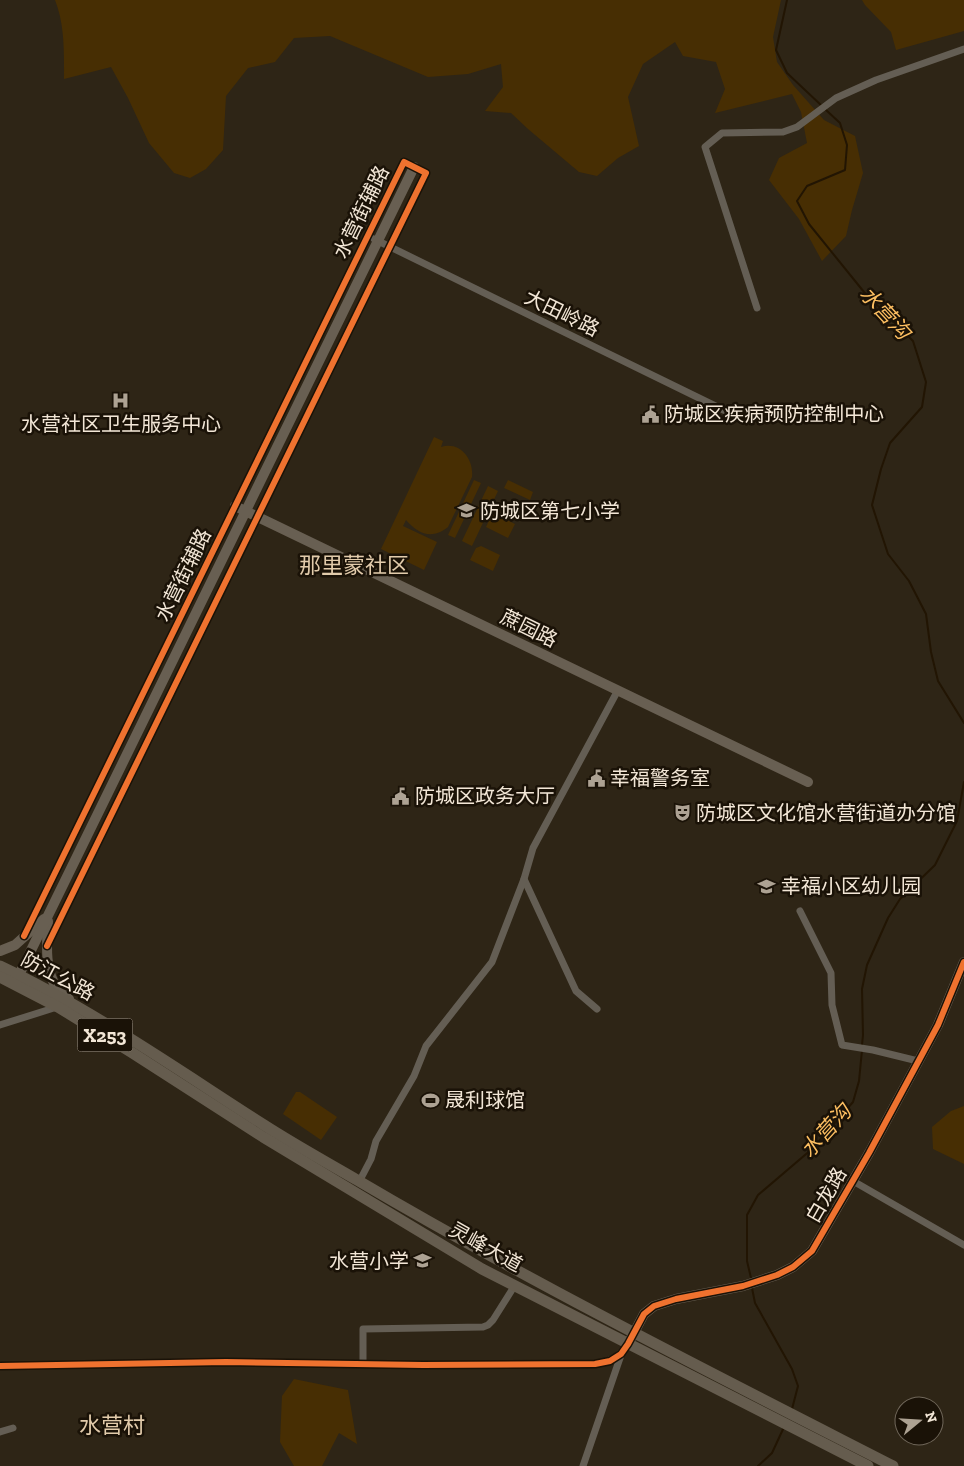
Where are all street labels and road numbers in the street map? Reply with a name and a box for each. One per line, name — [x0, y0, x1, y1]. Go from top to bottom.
street label: 水营街辅路 — [328, 162, 394, 262]
street label: 大田岭路 — [521, 285, 603, 341]
street label: 水营街辅路 — [150, 525, 216, 625]
street label: 蔗园路 — [497, 604, 561, 652]
street label: 防江公路 — [17, 947, 99, 1005]
road number: X253 — [78, 1018, 132, 1052]
street label: 白龙路 — [801, 1163, 851, 1227]
street label: 灵峰大道 — [445, 1217, 527, 1277]

